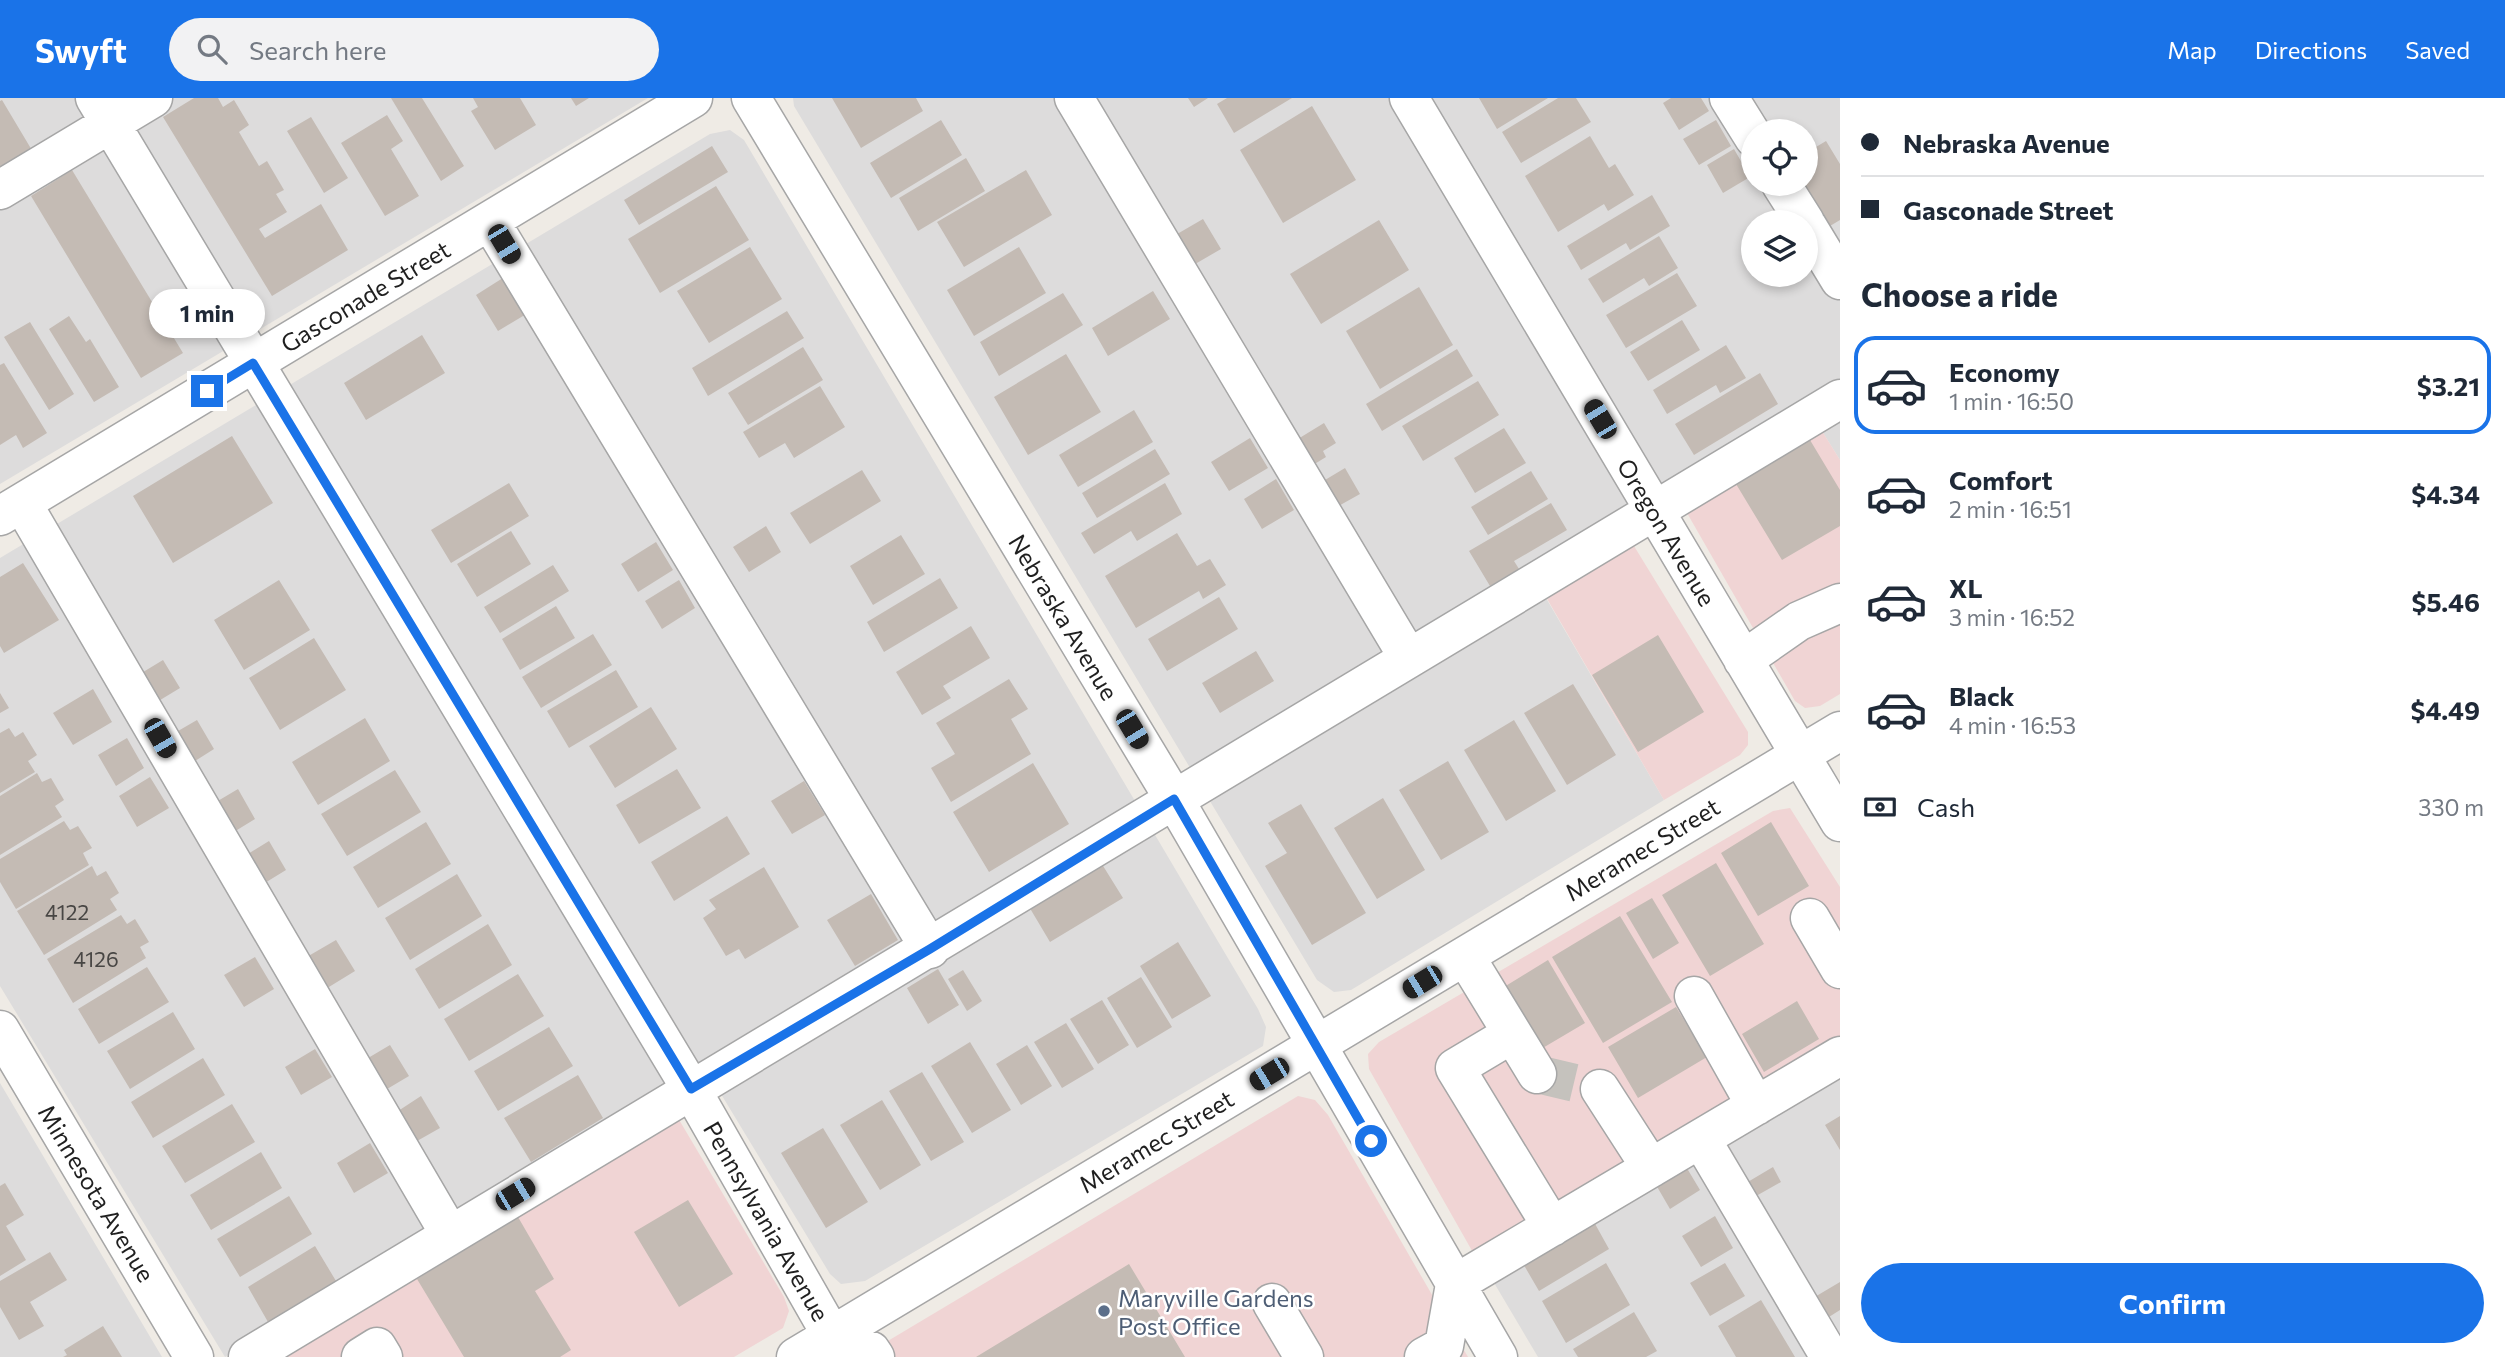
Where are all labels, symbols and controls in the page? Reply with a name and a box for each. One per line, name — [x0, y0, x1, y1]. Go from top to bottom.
search box — [169, 18, 659, 81]
text: Swyft — [35, 29, 127, 70]
icon: search — [193, 30, 231, 68]
text: Search here — [249, 34, 386, 65]
text: Map — [2167, 35, 2217, 64]
text: Directions — [2255, 35, 2367, 64]
text: Saved — [2405, 35, 2470, 64]
map controls — [1741, 119, 1818, 287]
button: locate — [1741, 119, 1818, 196]
text: Nebraska Avenue — [1903, 127, 2110, 158]
text: Gasconade Street — [1903, 194, 2113, 225]
button: layers — [1741, 210, 1818, 287]
car — [485, 221, 524, 267]
street label: Gasconade Street — [275, 234, 455, 358]
text: Choose a ride — [1861, 274, 2058, 314]
callout: 1 min — [149, 289, 265, 338]
text: 1 min — [180, 299, 234, 327]
icon: car — [1865, 354, 1928, 417]
text: Economy — [1949, 356, 2060, 387]
text: $3.21 — [2417, 370, 2480, 401]
route end — [191, 375, 223, 407]
text: 1 min · 16:50 — [1949, 387, 2074, 415]
car — [1581, 396, 1620, 442]
street label: Oregon Avenue — [1612, 453, 1722, 611]
icon: car — [1865, 462, 1928, 525]
text: Comfort — [1949, 464, 2052, 495]
text: $4.34 — [2411, 478, 2480, 509]
text: 2 min · 16:51 — [1949, 495, 2072, 523]
street label: Nebraska Avenue — [1003, 529, 1125, 705]
icon: car — [1865, 570, 1928, 633]
text: XL — [1949, 572, 1983, 603]
text: $5.46 — [2412, 586, 2480, 617]
text: 3 min · 16:52 — [1949, 603, 2075, 631]
icon: car — [1865, 678, 1928, 741]
text: Black — [1949, 680, 2015, 711]
text: $4.49 — [2411, 694, 2480, 725]
car — [1113, 706, 1152, 752]
text: 4 min · 16:53 — [1949, 711, 2076, 739]
car — [141, 715, 180, 761]
icon: cash — [1861, 788, 1899, 826]
street label: Meramec Street — [1559, 791, 1725, 907]
text: Cash — [1917, 791, 1975, 822]
text: 330 m — [2418, 793, 2484, 821]
house number: 4122 — [45, 899, 89, 924]
house number: 4126 — [73, 946, 119, 971]
car — [1399, 962, 1446, 1002]
car — [1246, 1054, 1293, 1094]
street label: Meramec Street — [1073, 1083, 1239, 1199]
street label: Minnesota Avenue — [33, 1099, 161, 1287]
street label: Pennsylvania Avenue — [698, 1116, 836, 1326]
route start — [1355, 1125, 1387, 1157]
car — [492, 1174, 539, 1214]
button: Confirm — [1861, 1263, 2484, 1343]
place label: Maryville Gardens Post Office — [1118, 1283, 1314, 1340]
marker: Maryville Gardens Post Office — [1096, 1303, 1112, 1319]

